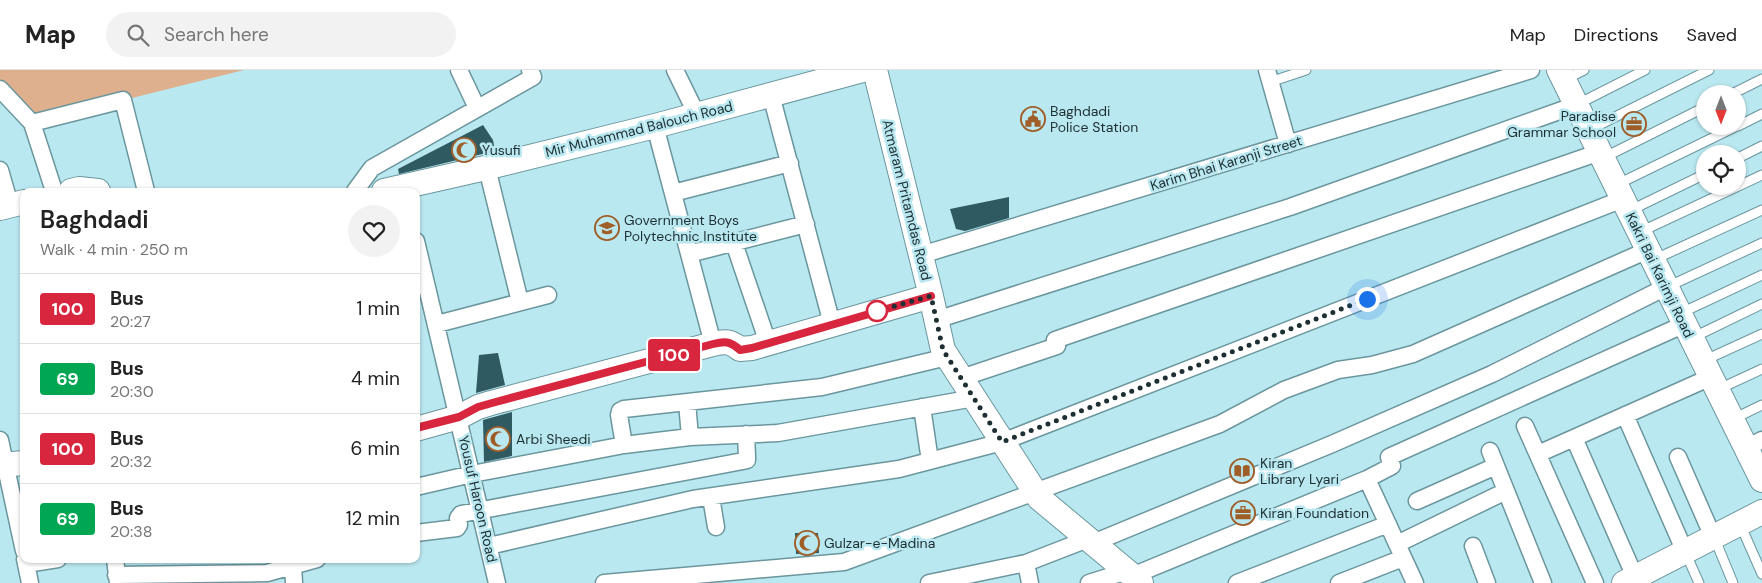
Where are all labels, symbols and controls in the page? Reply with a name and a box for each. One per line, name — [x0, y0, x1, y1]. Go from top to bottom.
search box — [106, 12, 456, 57]
text: Map — [25, 19, 76, 50]
icon: search — [124, 21, 152, 49]
text: Search here — [164, 22, 269, 47]
text: Map — [1510, 23, 1546, 47]
text: Directions — [1574, 23, 1659, 47]
text: Saved — [1687, 23, 1737, 47]
north arrow — [1696, 85, 1746, 135]
map controls — [1696, 85, 1746, 195]
street label: Mir Muhammad Balouch Road — [543, 97, 735, 161]
place label: Baghdadi Police Station — [1050, 102, 1138, 136]
public building icon: Baghdadi Police Station — [1020, 106, 1046, 132]
place label: Paradise Grammar School — [1507, 107, 1616, 141]
office icon: Paradise Grammar School — [1621, 111, 1647, 137]
street label: Atmaram Pritamdas Road — [878, 118, 936, 282]
street label: Karim Bhai Karanji Street — [1148, 131, 1304, 195]
mosque icon: Yusufi — [451, 137, 477, 163]
place label: Yusufi — [482, 141, 521, 159]
button: locate — [1696, 145, 1746, 195]
text: Baghdadi — [40, 204, 149, 235]
button: heart — [348, 205, 400, 257]
street label: Kakri Bai Karimji Road — [1622, 209, 1698, 341]
place label: Government Boys Polytechnic Institute — [624, 211, 757, 245]
school or university icon: Government Boys Polytechnic Institute — [594, 215, 620, 241]
text: Walk · 4 min · 250 m — [40, 239, 188, 260]
text: Bus — [110, 286, 144, 311]
your location — [1355, 287, 1380, 312]
text: 1 min — [357, 296, 400, 321]
text: 100 — [52, 297, 83, 321]
unlabelled marker — [866, 300, 888, 322]
text: 20:27 — [110, 311, 151, 332]
line badge: 100 — [645, 339, 703, 371]
text: 100 — [658, 343, 690, 367]
text: Bus — [110, 356, 144, 381]
text: 4 min — [351, 366, 400, 391]
text: 69 — [56, 367, 79, 391]
text: 20:30 — [110, 381, 154, 402]
text: Bus — [110, 426, 144, 451]
mosque icon: Arbi Sheedi — [485, 426, 511, 452]
place label: Arbi Sheedi — [516, 430, 591, 448]
street label: Yousuf Haroon Road — [455, 434, 501, 564]
text: 6 min — [351, 436, 400, 461]
text: 100 — [52, 437, 83, 461]
text: 20:32 — [110, 451, 152, 472]
place label: Kiran Library Lyari — [1260, 454, 1339, 488]
library icon: Kiran Library Lyari — [1229, 458, 1255, 484]
text: Bus — [110, 496, 144, 521]
office icon: Kiran Foundation — [1230, 500, 1256, 526]
place label: Kiran Foundation — [1260, 504, 1369, 522]
text: 12 min — [346, 506, 400, 531]
text: 69 — [56, 507, 79, 531]
text: 20:38 — [110, 521, 152, 542]
mosque icon: Gulzar-e-Madina — [794, 530, 820, 556]
place label: Gulzar-e-Madina — [824, 534, 935, 552]

